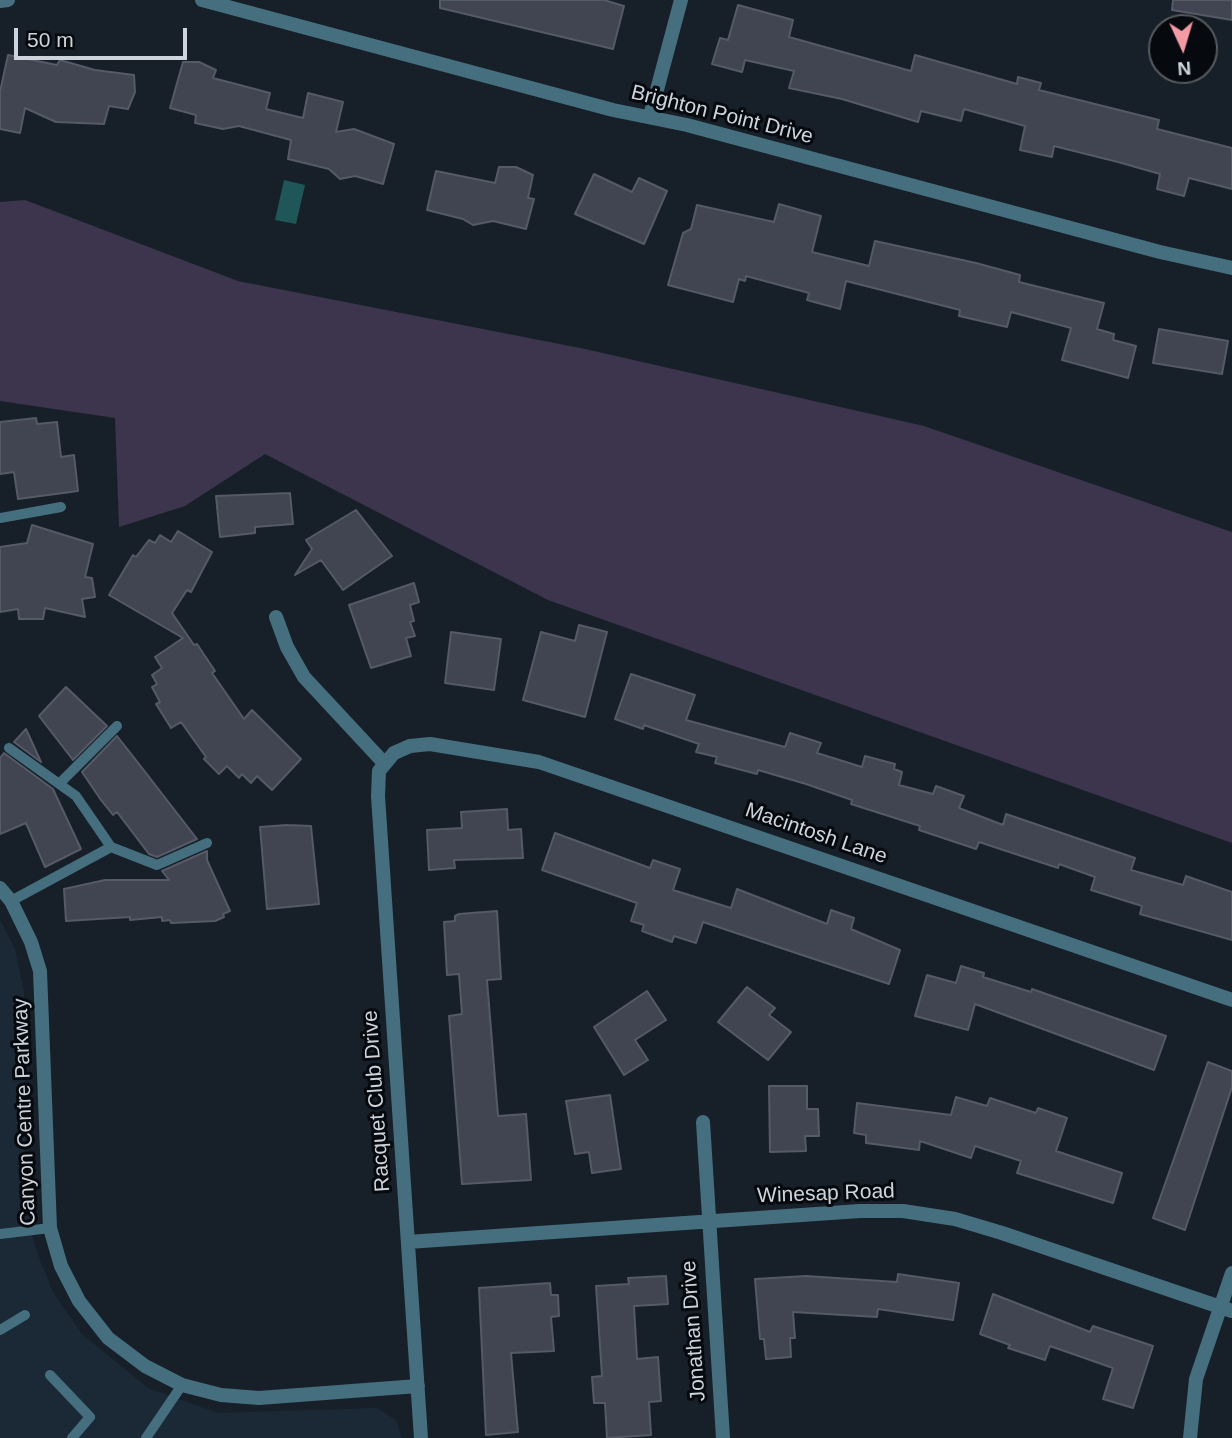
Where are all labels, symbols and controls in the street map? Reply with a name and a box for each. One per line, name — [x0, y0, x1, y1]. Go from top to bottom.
scale bar — [18, 14, 191, 58]
north arrow — [1148, 14, 1218, 84]
text: 50 m — [27, 28, 74, 51]
text: N — [1177, 57, 1192, 79]
street label: Brighton Point Drive — [628, 80, 816, 150]
street label: Macintosh Lane — [742, 798, 890, 870]
street label: Canyon Centre Parkway — [8, 998, 42, 1226]
street label: Racquet Club Drive — [358, 1009, 396, 1193]
street label: Winesap Road — [757, 1179, 895, 1209]
street label: Jonathan Drive — [677, 1260, 711, 1402]

